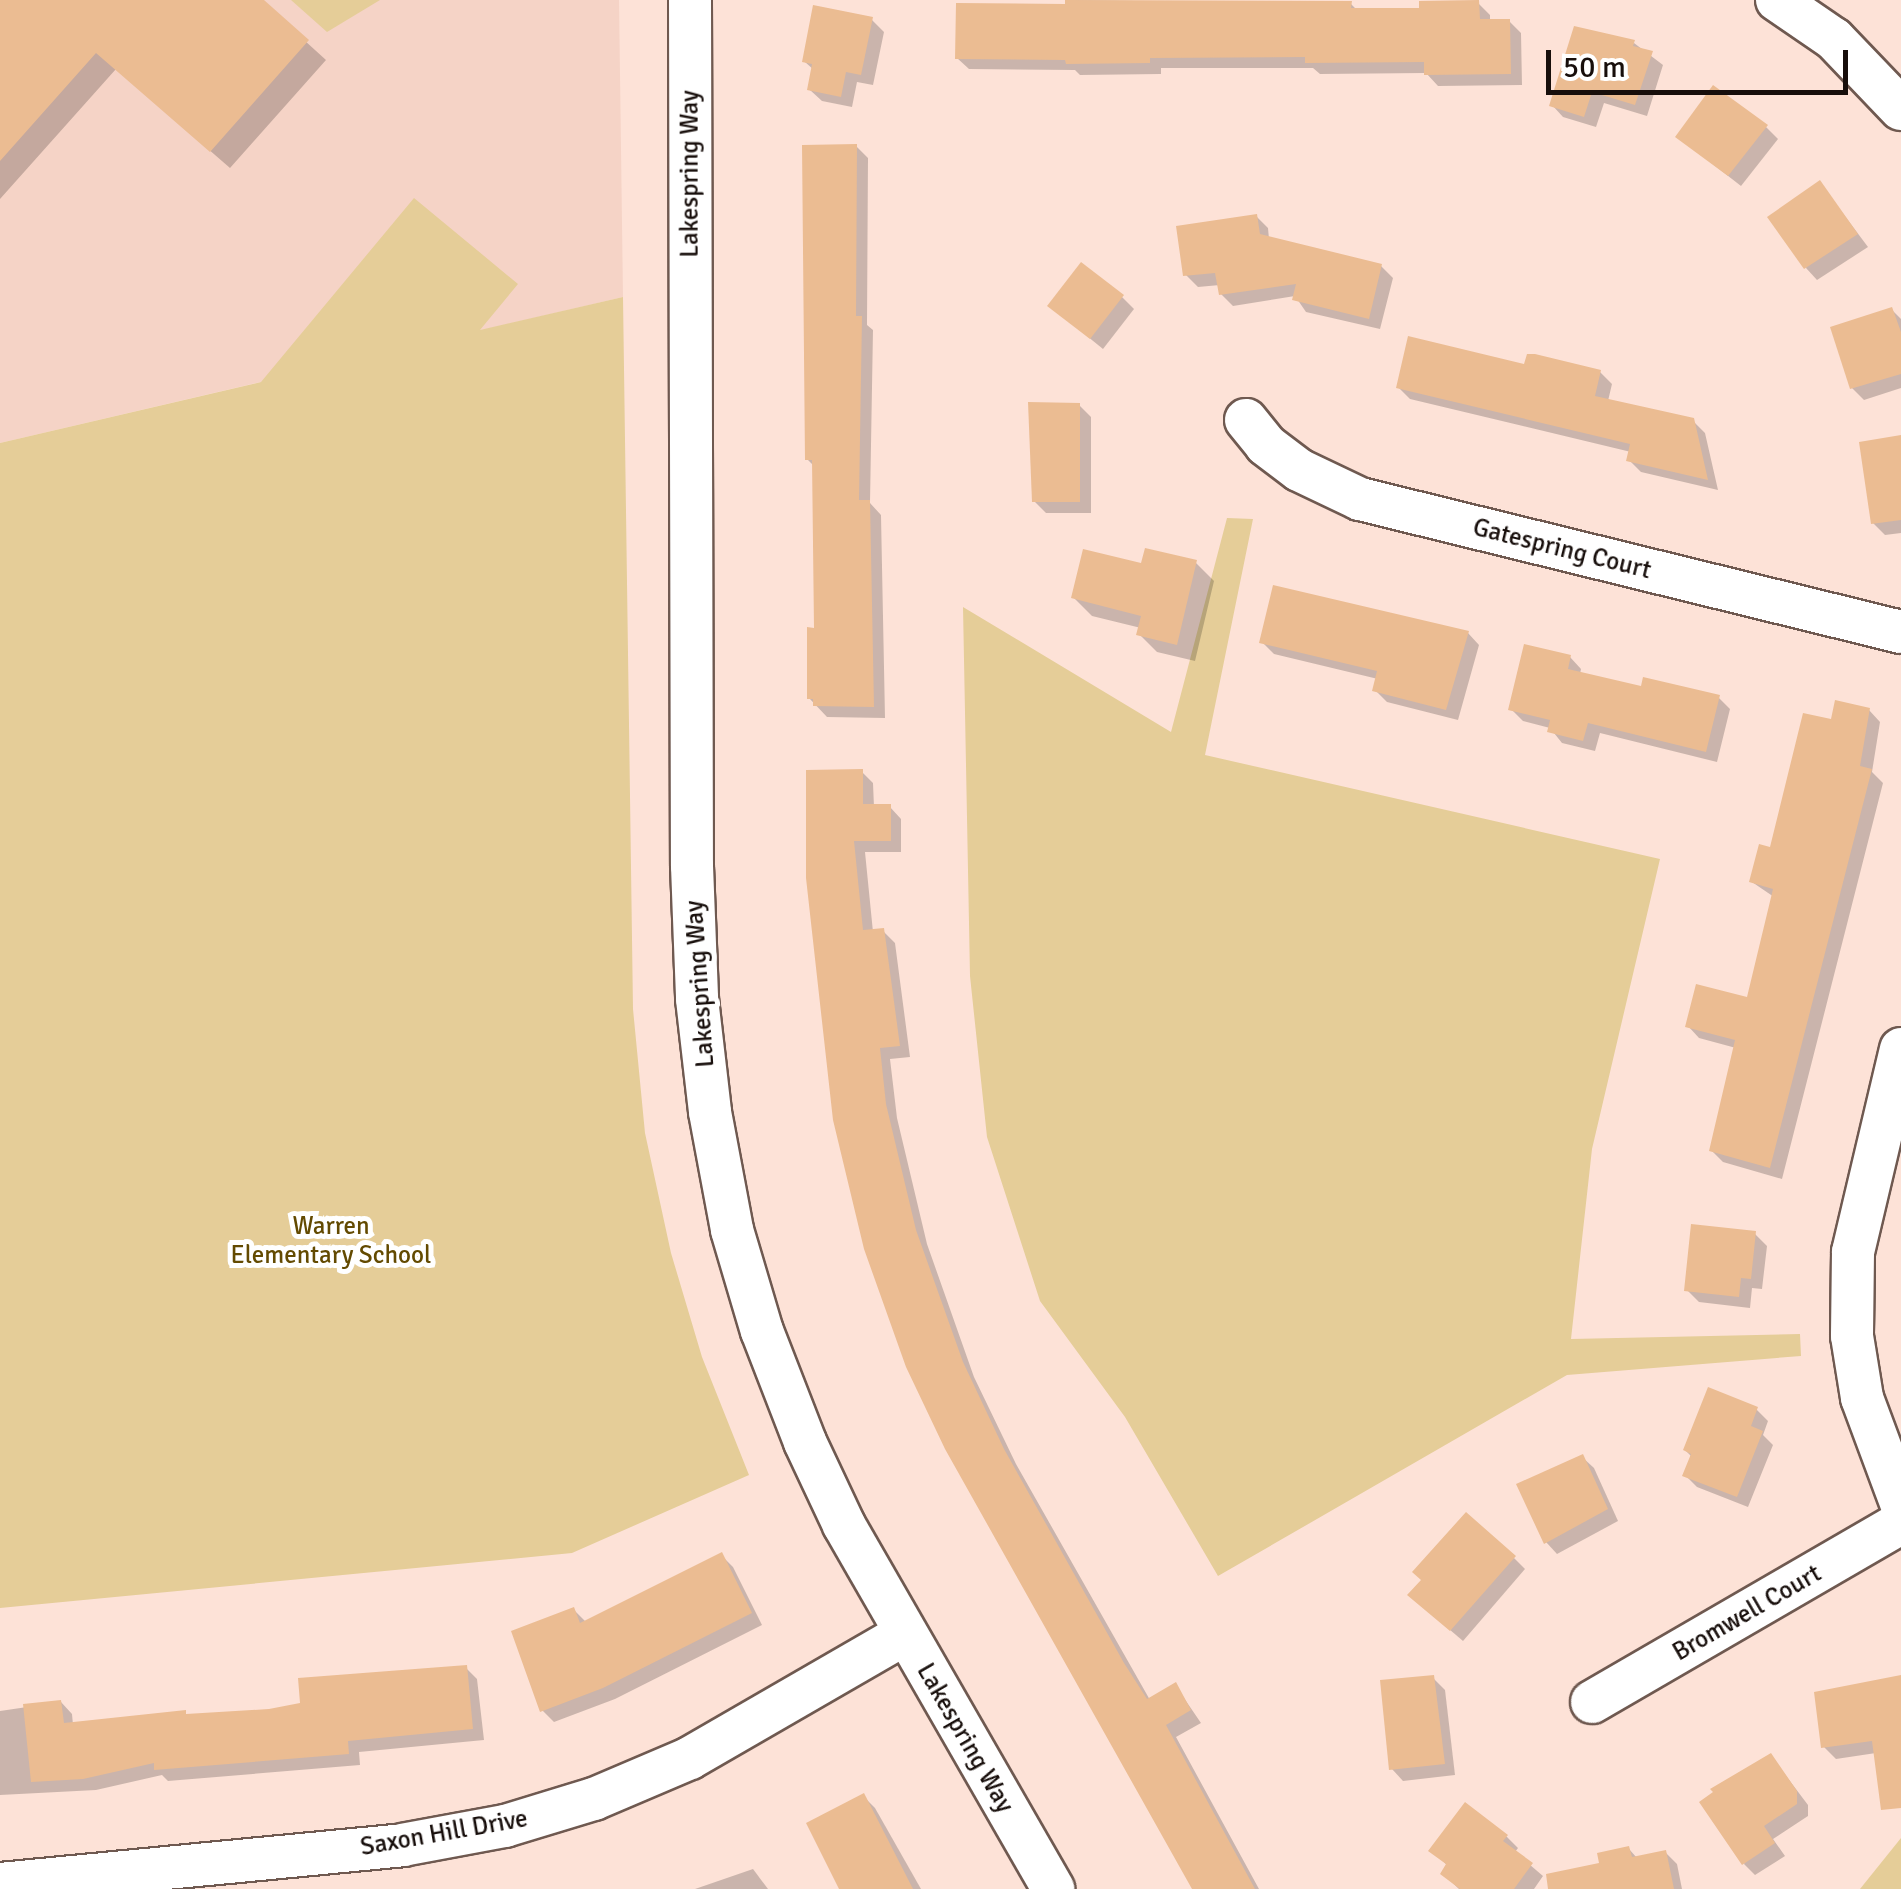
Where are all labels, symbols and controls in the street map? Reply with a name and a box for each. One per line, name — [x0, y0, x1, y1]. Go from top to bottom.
scale bar — [1551, 30, 1854, 92]
text: 50 m — [1563, 49, 1626, 86]
street label: Lakespring Way — [675, 90, 705, 258]
street label: Gatespring Court — [1470, 512, 1654, 586]
street label: Lakespring Way — [679, 899, 721, 1069]
park label: Warren Elementary School — [231, 1212, 431, 1271]
street label: Bromwell Court — [1668, 1558, 1826, 1668]
street label: Lakespring Way — [910, 1658, 1020, 1818]
street label: Saxon Hill Drive — [358, 1804, 530, 1862]

